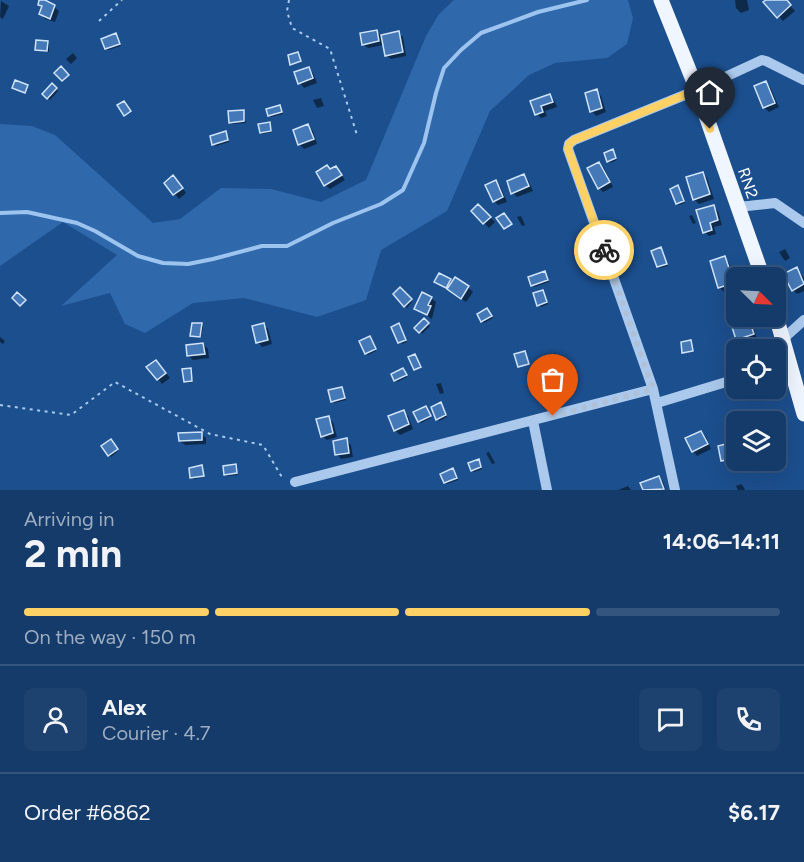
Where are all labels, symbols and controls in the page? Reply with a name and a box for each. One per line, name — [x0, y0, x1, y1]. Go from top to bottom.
pin — [684, 67, 735, 129]
icon: home — [693, 76, 726, 109]
street label: RN2 — [734, 165, 762, 201]
courier — [574, 220, 634, 280]
icon: bike — [588, 234, 621, 267]
north arrow — [726, 267, 786, 327]
map controls — [726, 267, 786, 471]
button: locate — [726, 339, 786, 399]
pin — [527, 354, 578, 416]
icon: bag — [536, 363, 569, 396]
button: layers — [726, 411, 786, 471]
text: Arriving in — [24, 507, 114, 531]
text: 14:06–14:11 — [663, 528, 780, 555]
text: 2 min — [24, 530, 122, 577]
text: On the way · 150 m — [24, 625, 196, 649]
button: person — [24, 688, 87, 751]
button: chat — [639, 688, 702, 751]
button: phone — [717, 688, 780, 751]
text: Alex — [102, 694, 147, 721]
text: Courier · 4.7 — [102, 721, 211, 745]
text: Order #6862 — [24, 799, 151, 826]
text: $6.17 — [728, 799, 780, 826]

